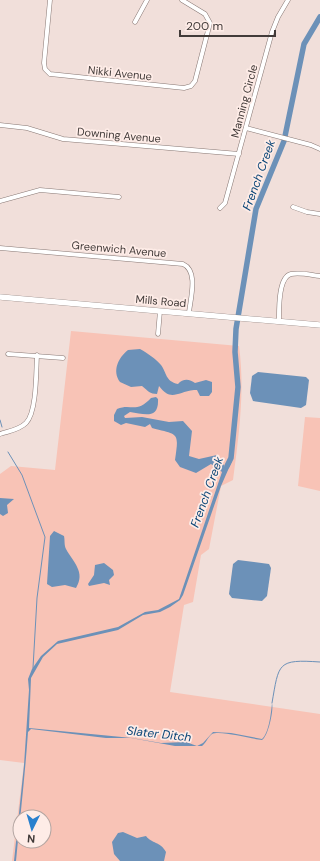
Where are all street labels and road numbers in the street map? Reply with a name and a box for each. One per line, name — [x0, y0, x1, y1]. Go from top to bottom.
street label: Nikki Avenue — [87, 63, 153, 83]
street label: Manning Circle — [227, 63, 261, 139]
street label: Downing Avenue — [77, 124, 161, 146]
street label: Greenwich Avenue — [71, 238, 167, 260]
street label: Mills Road — [135, 292, 187, 310]

